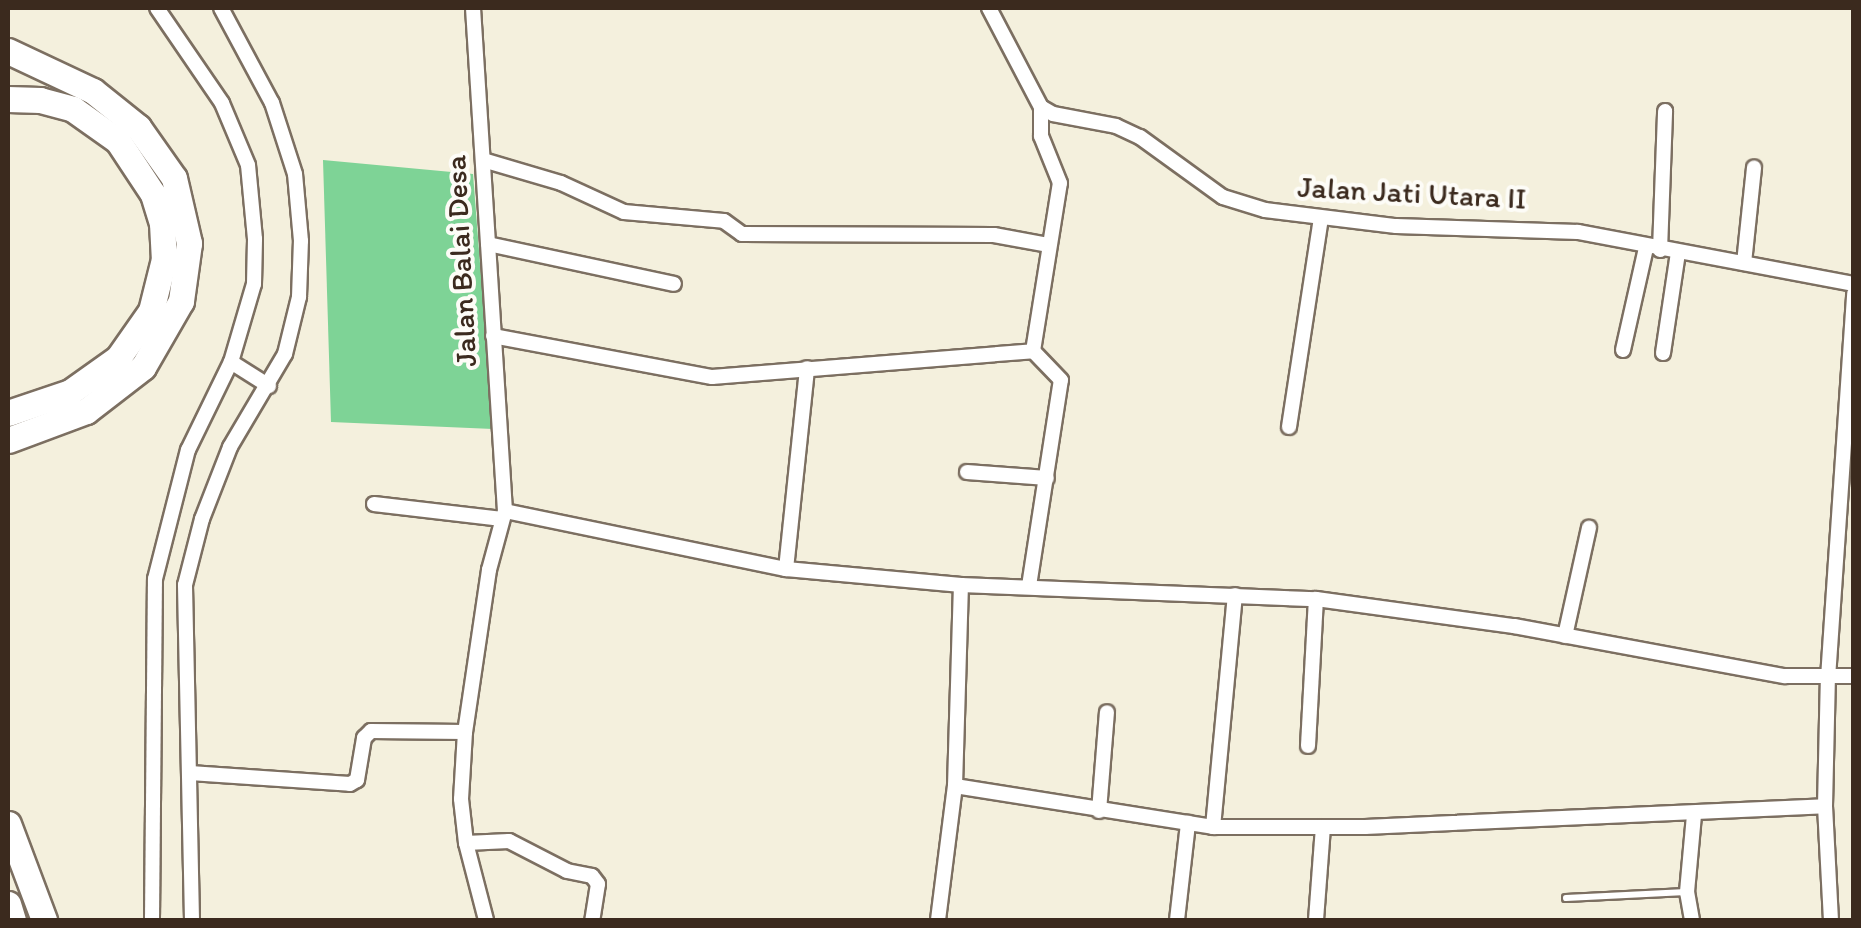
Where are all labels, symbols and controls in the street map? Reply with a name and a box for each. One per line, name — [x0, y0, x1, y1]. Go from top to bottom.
street label: Jalan Balai Desa — [438, 155, 484, 367]
street label: Jalan Jati Utara II — [1296, 169, 1528, 217]

